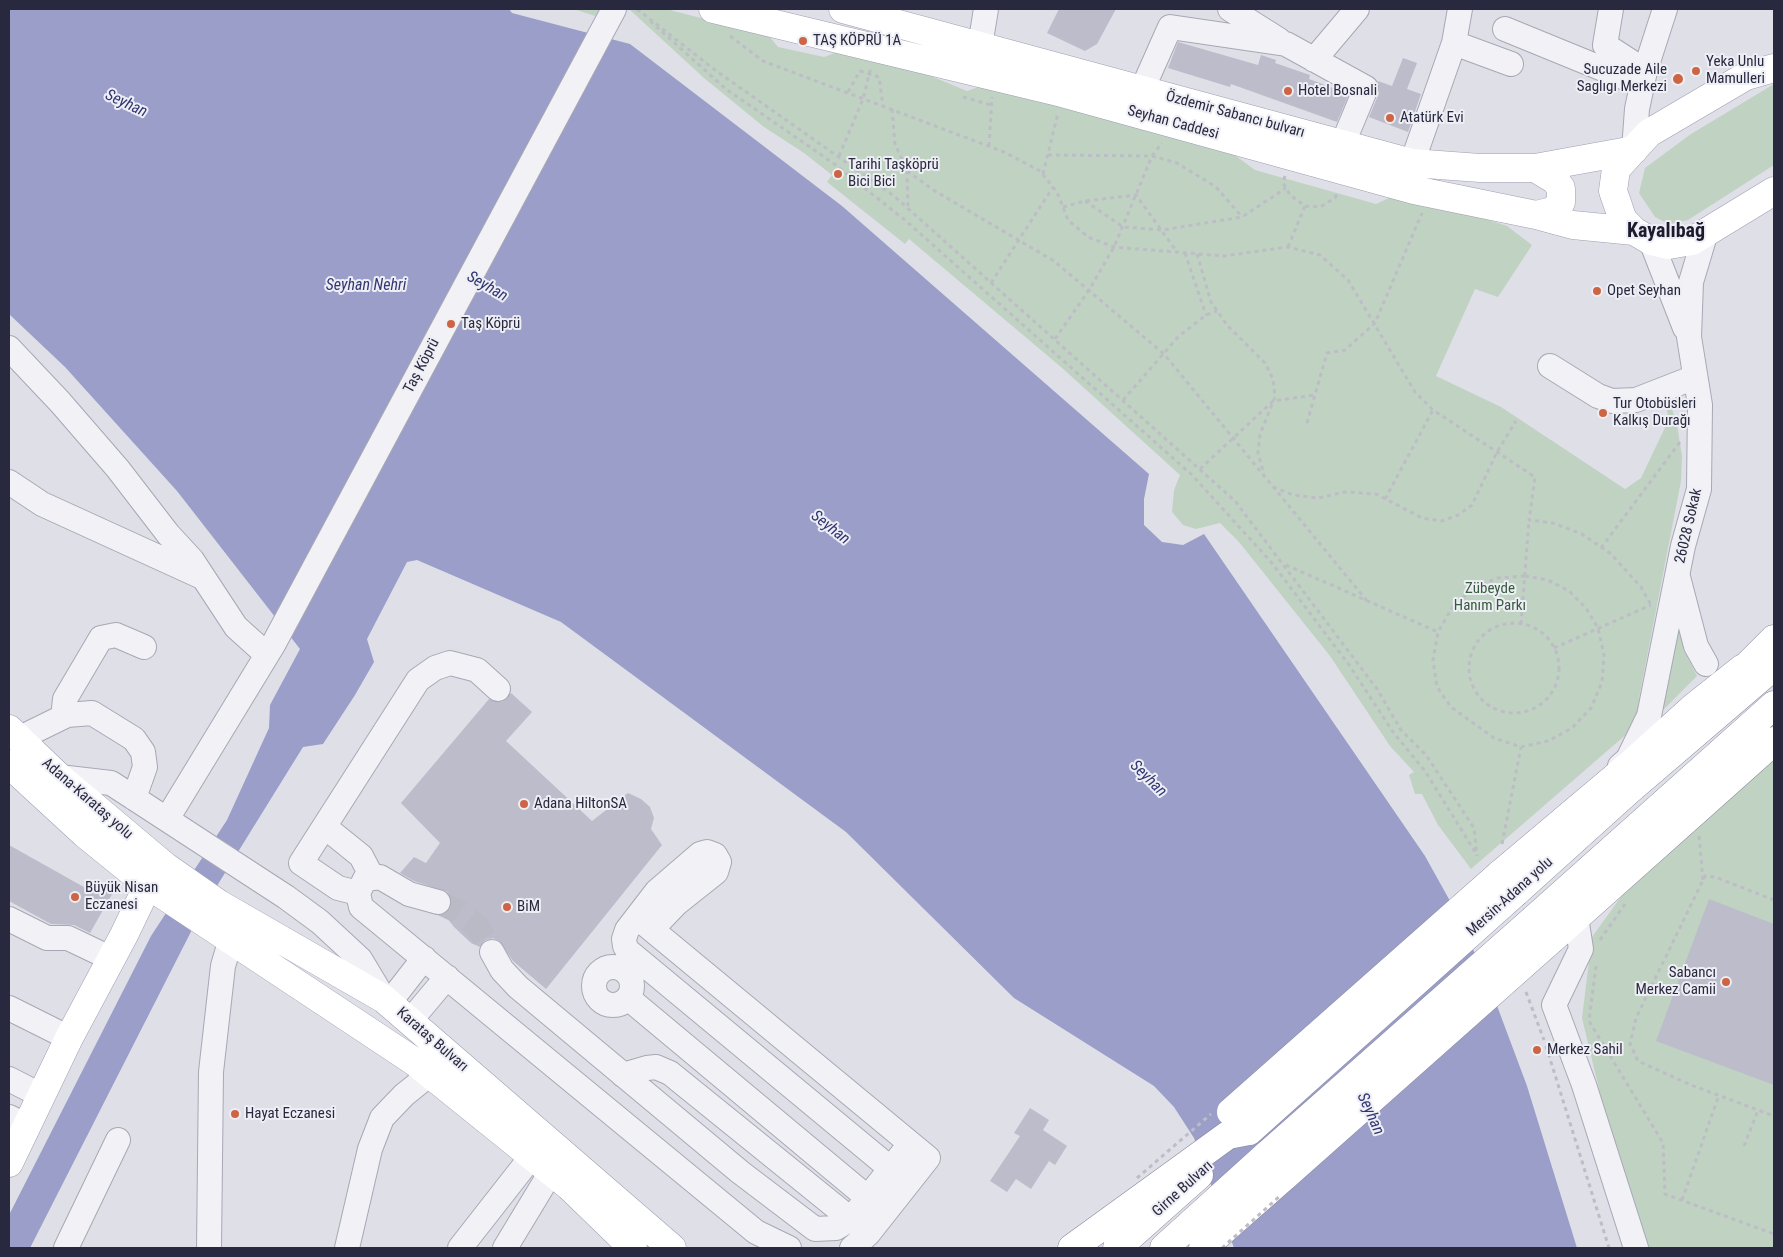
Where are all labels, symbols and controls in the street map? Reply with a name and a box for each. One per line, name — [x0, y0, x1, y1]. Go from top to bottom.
place label: TAŞ KÖPRÜ 1A — [813, 32, 901, 50]
marker: TAŞ KÖPRÜ 1A — [797, 35, 809, 47]
place label: Yeka Unlu Mamulleri — [1706, 53, 1765, 88]
place label: Sucuzade Aile Saglıgı Merkezi — [1577, 61, 1667, 96]
marker: Yeka Unlu Mamulleri — [1690, 65, 1702, 77]
marker: Sucuzade Aile Saglıgı Merkezi — [1671, 72, 1685, 86]
place label: Hotel Bosnali — [1298, 82, 1377, 100]
marker: Hotel Bosnali — [1282, 85, 1294, 97]
water label: Seyhan — [102, 86, 150, 122]
street label: Özdemir Sabancı bulvarı — [1164, 88, 1306, 142]
street label: Seyhan Caddesi — [1125, 102, 1221, 144]
place label: Atatürk Evi — [1400, 109, 1464, 127]
marker: Atatürk Evi — [1384, 112, 1396, 124]
place label: Tarihi Taşköprü Bici Bici — [848, 156, 939, 191]
marker: Tarihi Taşköprü Bici Bici — [832, 168, 844, 180]
district label: Kayalıbağ — [1627, 220, 1705, 244]
water label: Seyhan — [463, 268, 511, 306]
water label: Seyhan Nehri — [326, 276, 406, 296]
place label: Opet Seyhan — [1607, 282, 1681, 300]
marker: Opet Seyhan — [1591, 285, 1603, 297]
place label: Taş Köprü — [461, 315, 520, 333]
marker: Taş Köprü — [445, 318, 457, 330]
street label: Taș Köprü — [400, 336, 444, 396]
place label: Tur Otobüsleri Kalkış Durağı — [1613, 395, 1696, 430]
marker: Tur Otobüsleri Kalkış Durağı — [1597, 407, 1609, 419]
street label: 26028 Sokak — [1672, 487, 1706, 565]
water label: Seyhan — [807, 507, 853, 549]
park label: Zübeyde Hanım Parkı — [1454, 580, 1526, 615]
street label: Adana-Karataş yolu — [38, 755, 136, 843]
water label: Seyhan — [1126, 757, 1170, 801]
place label: Adana HiltonSA — [534, 795, 627, 813]
marker: Adana HiltonSA — [518, 798, 530, 810]
street label: Mersin-Adana yolu — [1463, 854, 1557, 940]
place label: Büyük Nisan Eczanesi — [85, 879, 158, 914]
marker: Büyük Nisan Eczanesi — [69, 891, 81, 903]
place label: BiM — [517, 898, 540, 916]
marker: BiM — [501, 901, 513, 913]
place label: Sabancı Merkez Camii — [1636, 964, 1716, 999]
marker: Sabancı Merkez Camii — [1720, 976, 1732, 988]
street label: Karataş Bulvarı — [392, 1004, 472, 1076]
place label: Merkez Sahil — [1547, 1041, 1623, 1059]
marker: Merkez Sahil — [1531, 1044, 1543, 1056]
water label: Seyhan — [1352, 1090, 1388, 1138]
place label: Hayat Eczanesi — [245, 1105, 335, 1123]
marker: Hayat Eczanesi — [229, 1108, 241, 1120]
street label: Girne Bulvarı — [1149, 1157, 1217, 1221]

